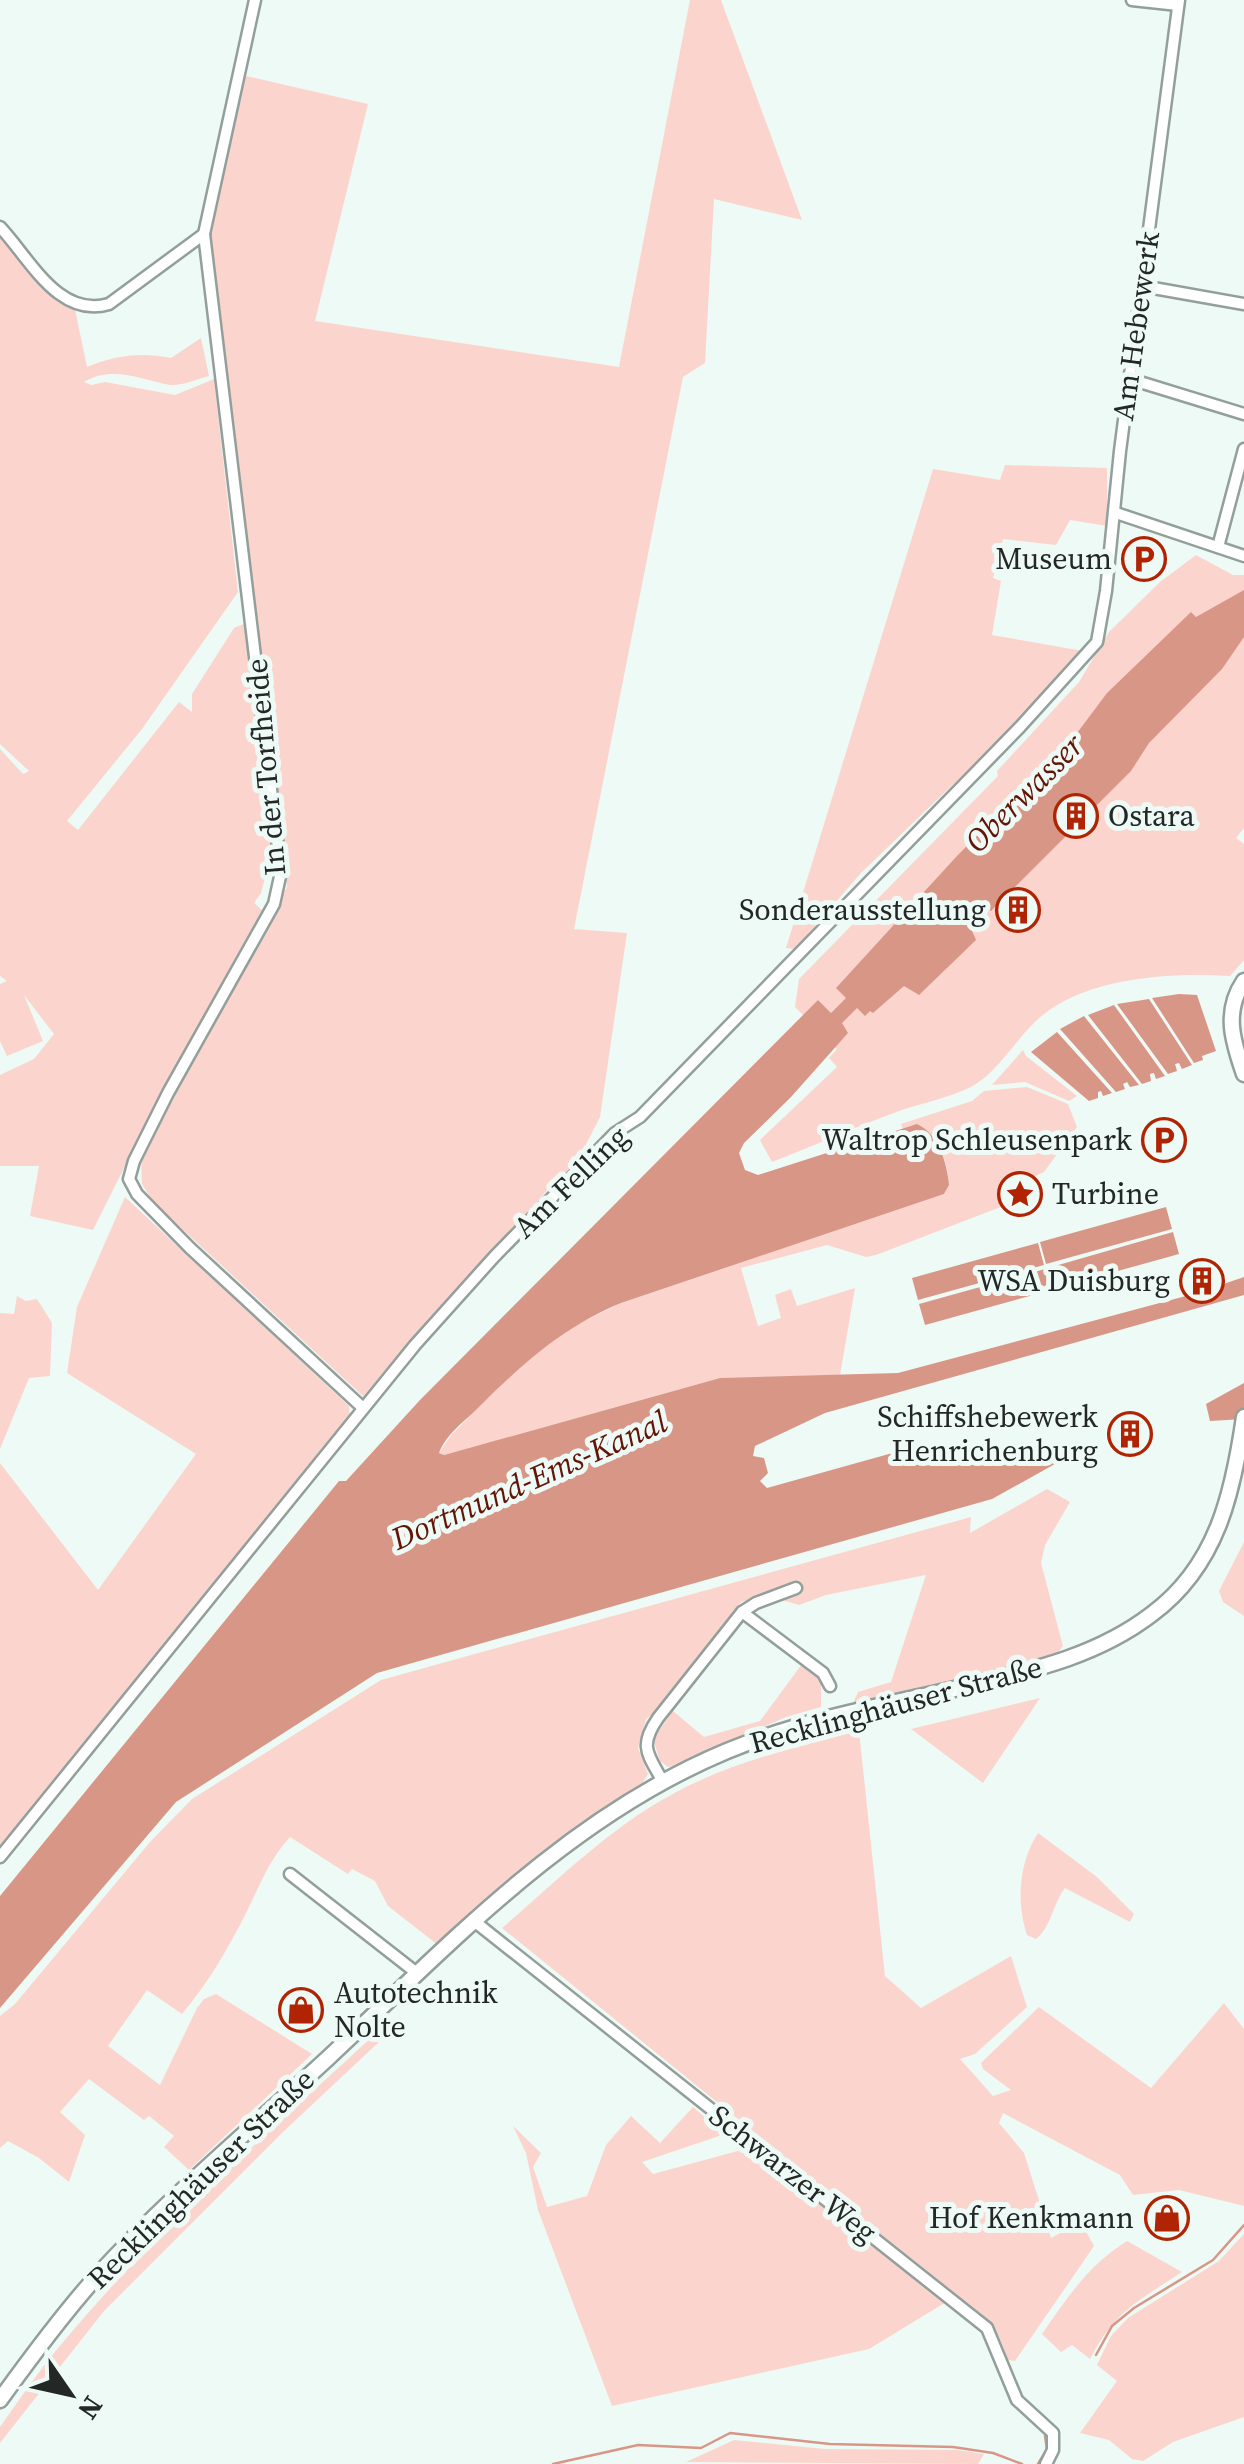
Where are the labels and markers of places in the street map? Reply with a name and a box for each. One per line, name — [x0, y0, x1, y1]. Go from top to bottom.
parking icon: Museum — [1121, 536, 1167, 582]
place label: Museum — [995, 538, 1112, 579]
building icon: Ostara — [1053, 793, 1099, 839]
place label: Ostara — [1108, 795, 1195, 836]
building icon: Sonderausstellung — [995, 887, 1041, 933]
place label: Sonderausstellung — [739, 889, 986, 930]
parking icon: Waltrop Schleusenpark — [1141, 1117, 1187, 1163]
place label: Waltrop Schleusenpark — [821, 1119, 1133, 1160]
place icon: Turbine — [997, 1171, 1043, 1217]
place label: Turbine — [1052, 1173, 1159, 1214]
building icon: WSA Duisburg — [1179, 1258, 1225, 1304]
place label: WSA Duisburg — [977, 1260, 1170, 1301]
place label: Schiffshebewerk Henrichenburg — [877, 1396, 1099, 1471]
building icon: Schiffshebewerk Henrichenburg — [1107, 1411, 1153, 1457]
place label: Autotechnik Nolte — [334, 1972, 498, 2047]
shop icon: Autotechnik Nolte — [278, 1987, 324, 2033]
shop icon: Hof Kenkmann — [1144, 2195, 1190, 2241]
place label: Hof Kenkmann — [929, 2197, 1134, 2238]

